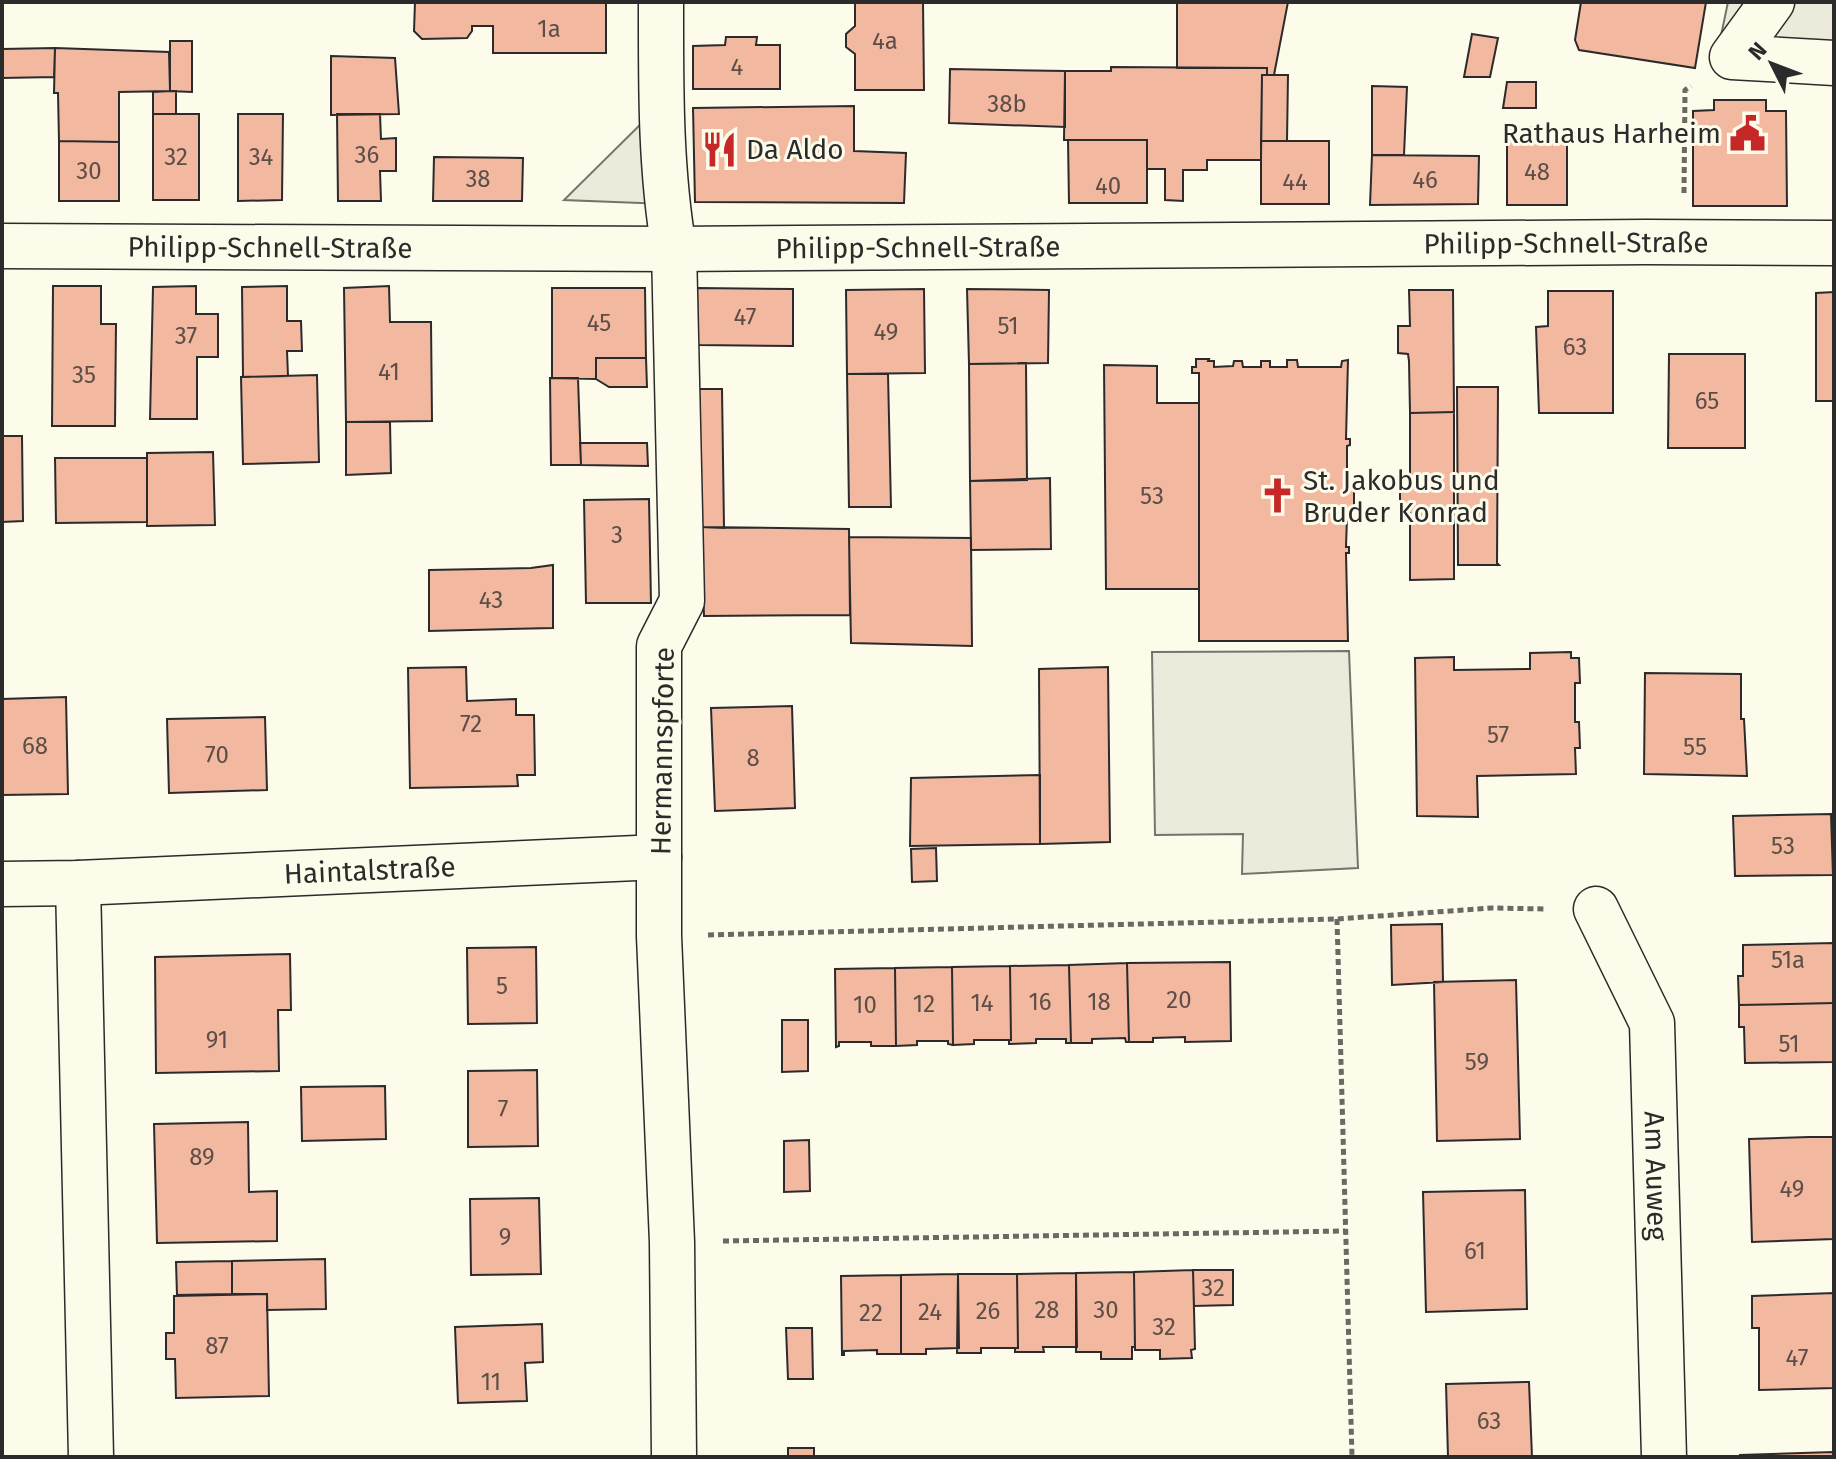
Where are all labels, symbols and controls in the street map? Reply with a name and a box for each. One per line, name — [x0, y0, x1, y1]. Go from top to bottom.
house number: 1a — [537, 15, 561, 43]
north arrow — [1732, 24, 1812, 104]
house number: 4a — [872, 27, 898, 55]
text: N — [1743, 36, 1772, 65]
house number: 4 — [731, 53, 744, 81]
house number: 38b — [987, 90, 1027, 118]
public building icon: Rathaus Harheim — [1728, 114, 1766, 152]
place label: Rathaus Harheim — [1502, 117, 1721, 150]
restaurant icon: Da Aldo — [701, 130, 739, 168]
place label: Da Aldo — [746, 133, 844, 166]
house number: 36 — [355, 141, 379, 169]
house number: 32 — [164, 143, 188, 171]
house number: 34 — [249, 143, 274, 171]
house number: 30 — [76, 157, 102, 185]
house number: 48 — [1524, 158, 1550, 186]
house number: 38 — [465, 165, 491, 193]
house number: 46 — [1412, 166, 1438, 194]
house number: 44 — [1282, 168, 1308, 196]
house number: 40 — [1095, 172, 1121, 200]
street label: Philipp-Schnell-Straße — [1423, 226, 1709, 261]
street label: Philipp-Schnell-Straße — [775, 230, 1061, 265]
street label: Philipp-Schnell-Straße — [127, 231, 413, 265]
house number: 47 — [734, 303, 756, 331]
house number: 45 — [587, 309, 611, 337]
house number: 51 — [997, 312, 1019, 340]
house number: 49 — [874, 318, 898, 346]
house number: 37 — [175, 322, 197, 350]
house number: 63 — [1563, 333, 1587, 361]
house number: 41 — [378, 358, 400, 386]
house number: 35 — [72, 361, 96, 389]
house number: 65 — [1695, 387, 1719, 415]
place label: St. Jakobus und Bruder Konrad — [1303, 464, 1500, 529]
church icon: St. Jakobus und Bruder Konrad — [1258, 477, 1296, 515]
house number: 53 — [1140, 482, 1164, 510]
house number: 3 — [611, 521, 623, 549]
house number: 43 — [479, 586, 503, 614]
street label: Hermannspforte — [644, 647, 681, 855]
house number: 72 — [460, 710, 482, 738]
house number: 57 — [1487, 721, 1509, 749]
house number: 68 — [22, 732, 48, 760]
house number: 55 — [1683, 733, 1707, 761]
house number: 70 — [205, 741, 229, 769]
house number: 8 — [746, 744, 760, 772]
house number: 53 — [1771, 832, 1795, 860]
street label: Haintalstraße — [283, 850, 456, 891]
house number: 51a — [1771, 946, 1805, 974]
house number: 5 — [496, 972, 508, 1000]
house number: 20 — [1166, 986, 1192, 1014]
house number: 16 — [1028, 988, 1052, 1016]
house number: 18 — [1087, 988, 1111, 1016]
house number: 14 — [970, 989, 994, 1017]
house number: 12 — [913, 990, 935, 1018]
house number: 10 — [853, 991, 877, 1019]
house number: 91 — [206, 1026, 228, 1054]
house number: 51 — [1778, 1030, 1800, 1058]
house number: 59 — [1465, 1048, 1489, 1076]
house number: 7 — [498, 1095, 508, 1123]
street label: Am Auweg — [1637, 1111, 1674, 1242]
house number: 89 — [189, 1143, 215, 1171]
house number: 49 — [1780, 1175, 1804, 1203]
house number: 9 — [499, 1223, 511, 1251]
house number: 61 — [1464, 1237, 1486, 1265]
house number: 32 — [1201, 1274, 1225, 1302]
house number: 28 — [1034, 1296, 1060, 1324]
house number: 30 — [1093, 1296, 1119, 1324]
house number: 26 — [976, 1297, 1000, 1325]
house number: 24 — [918, 1298, 942, 1326]
house number: 22 — [859, 1299, 883, 1327]
house number: 32 — [1152, 1313, 1176, 1341]
house number: 87 — [205, 1332, 229, 1360]
house number: 47 — [1786, 1344, 1808, 1372]
house number: 11 — [481, 1368, 501, 1396]
house number: 63 — [1477, 1407, 1501, 1435]

